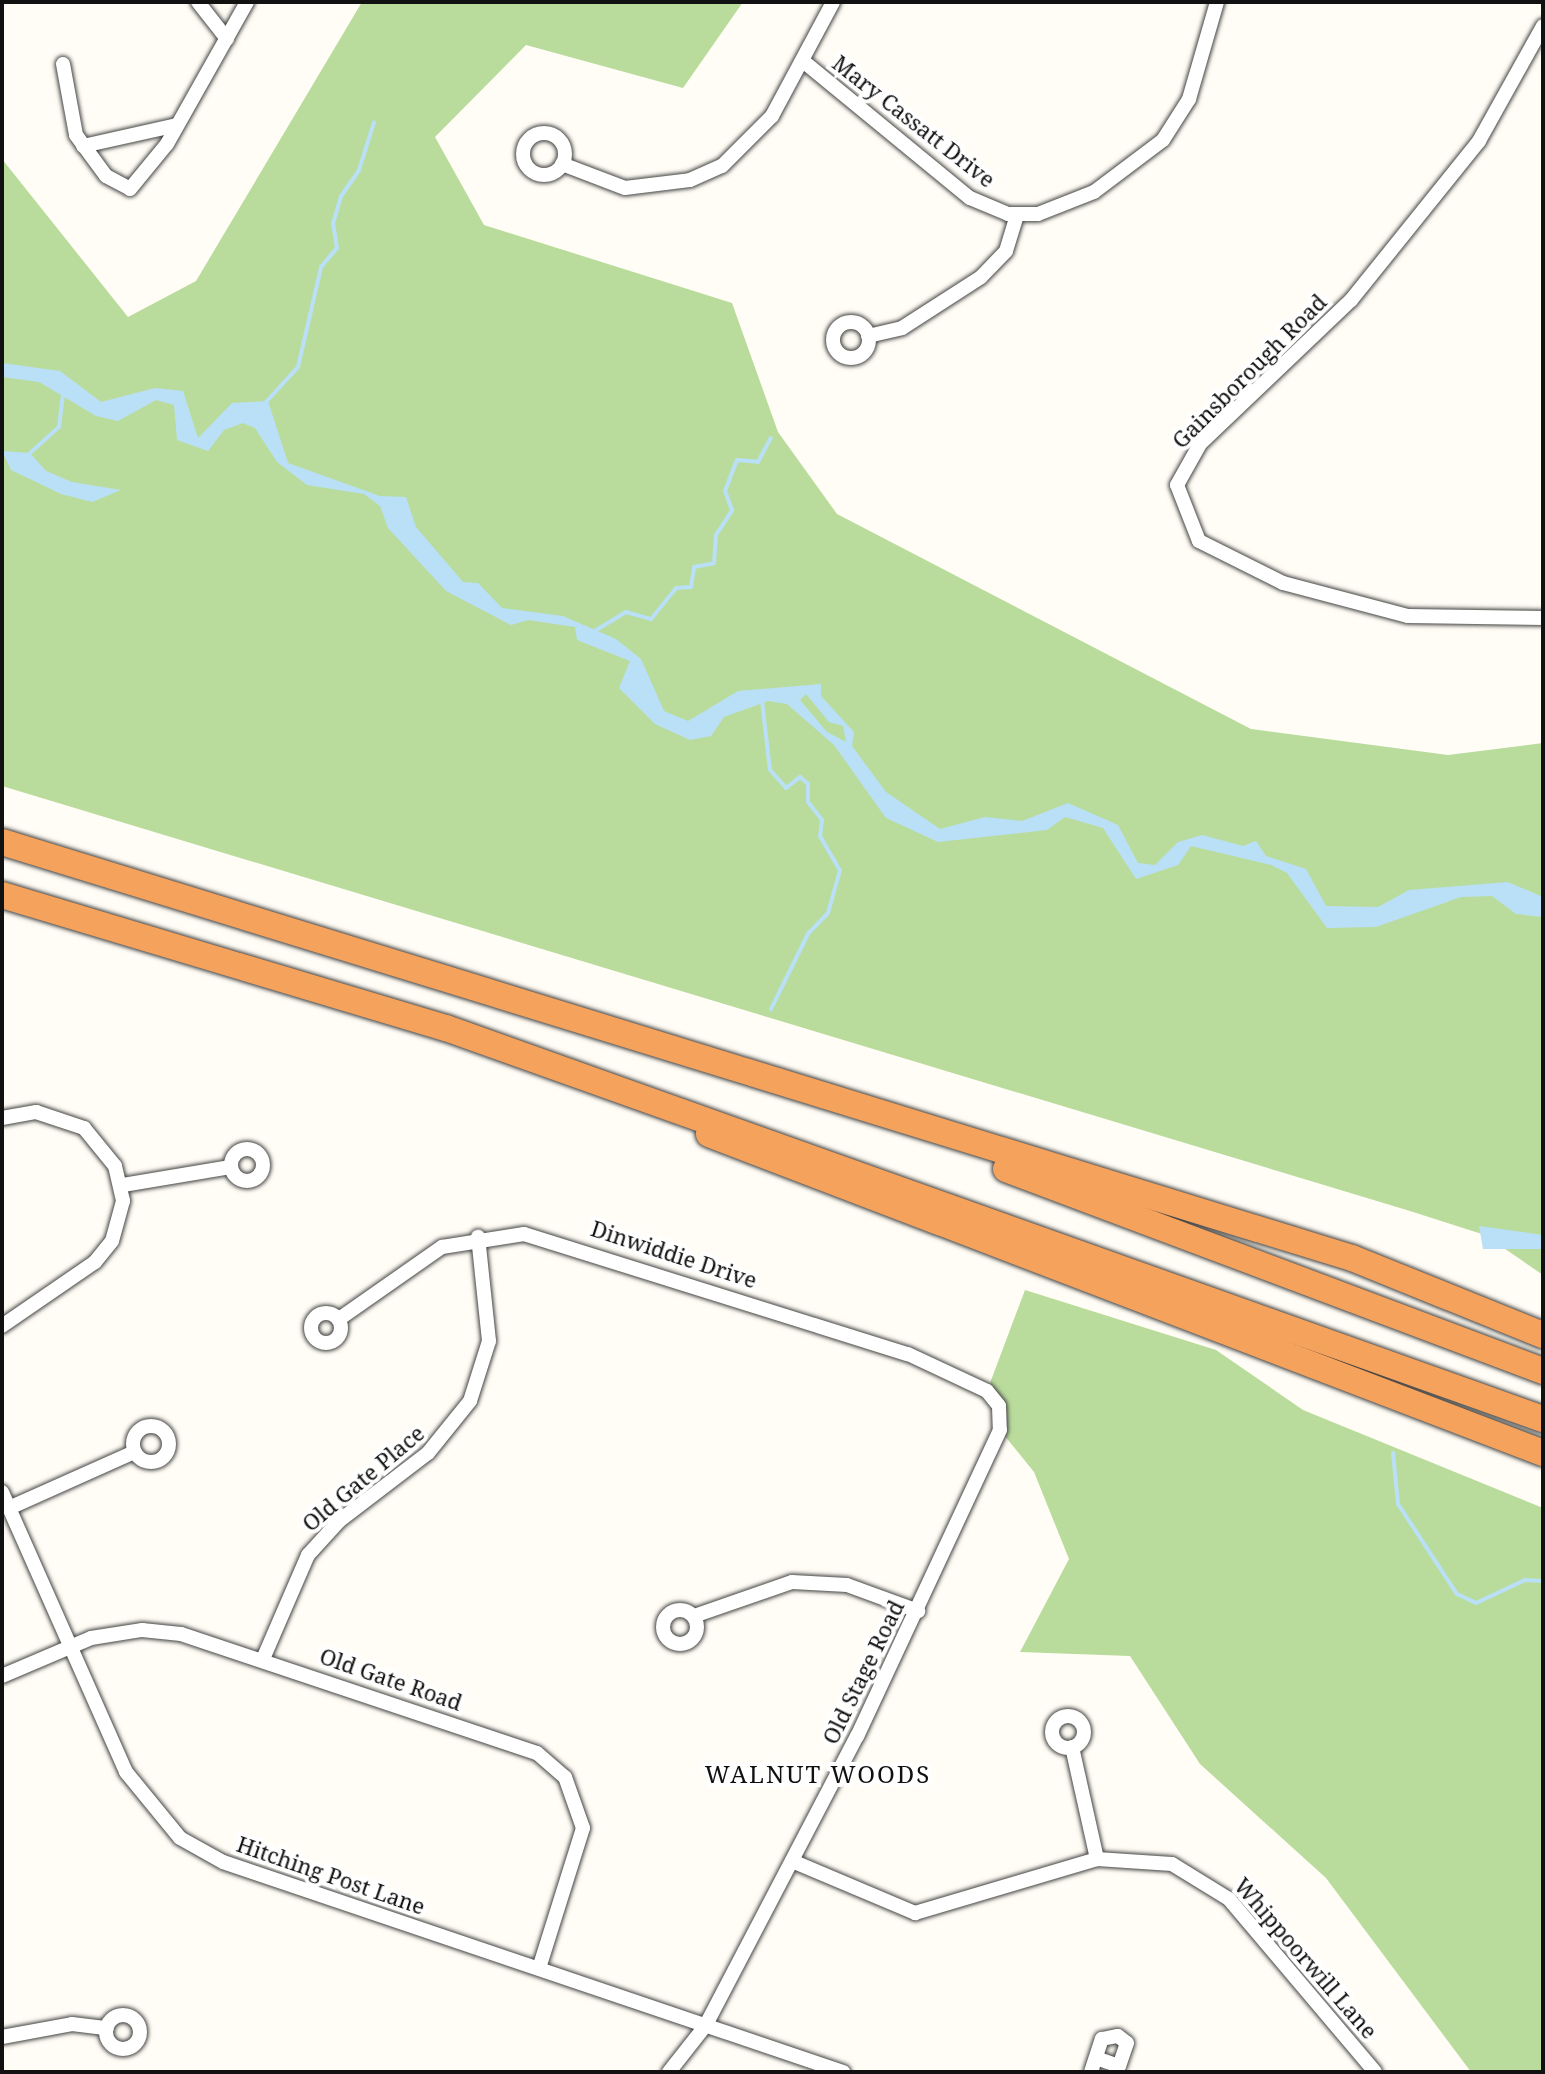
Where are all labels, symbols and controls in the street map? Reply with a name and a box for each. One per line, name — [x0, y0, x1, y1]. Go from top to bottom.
street label: Mary Cassatt Drive — [828, 49, 1000, 193]
street label: Gainsborough Road — [1166, 288, 1332, 454]
street label: Dinwiddie Drive — [588, 1215, 760, 1293]
street label: Old Gate Place — [297, 1419, 429, 1537]
street label: Old Stage Road — [817, 1596, 909, 1748]
street label: Old Gate Road — [316, 1642, 466, 1716]
district label: WALNUT WOODS — [705, 1760, 931, 1788]
street label: Hitching Post Lane — [233, 1830, 429, 1920]
street label: Whippoorwill Lane — [1229, 1872, 1383, 2044]

